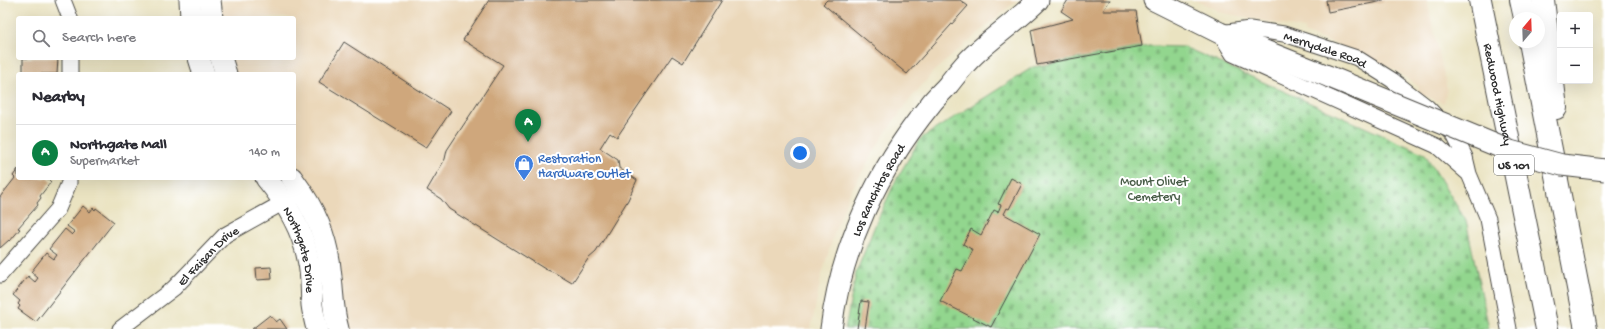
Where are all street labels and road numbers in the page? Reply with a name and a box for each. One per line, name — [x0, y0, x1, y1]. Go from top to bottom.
street label: Merrydale Road — [1282, 29, 1370, 73]
street label: Redwood Highway — [1479, 42, 1515, 148]
street label: Los Ranchitos Road — [850, 141, 910, 239]
road number: US 101 — [1494, 155, 1534, 175]
street label: Northgate Drive — [279, 204, 317, 293]
street label: El Faisan Drive — [175, 224, 242, 290]

